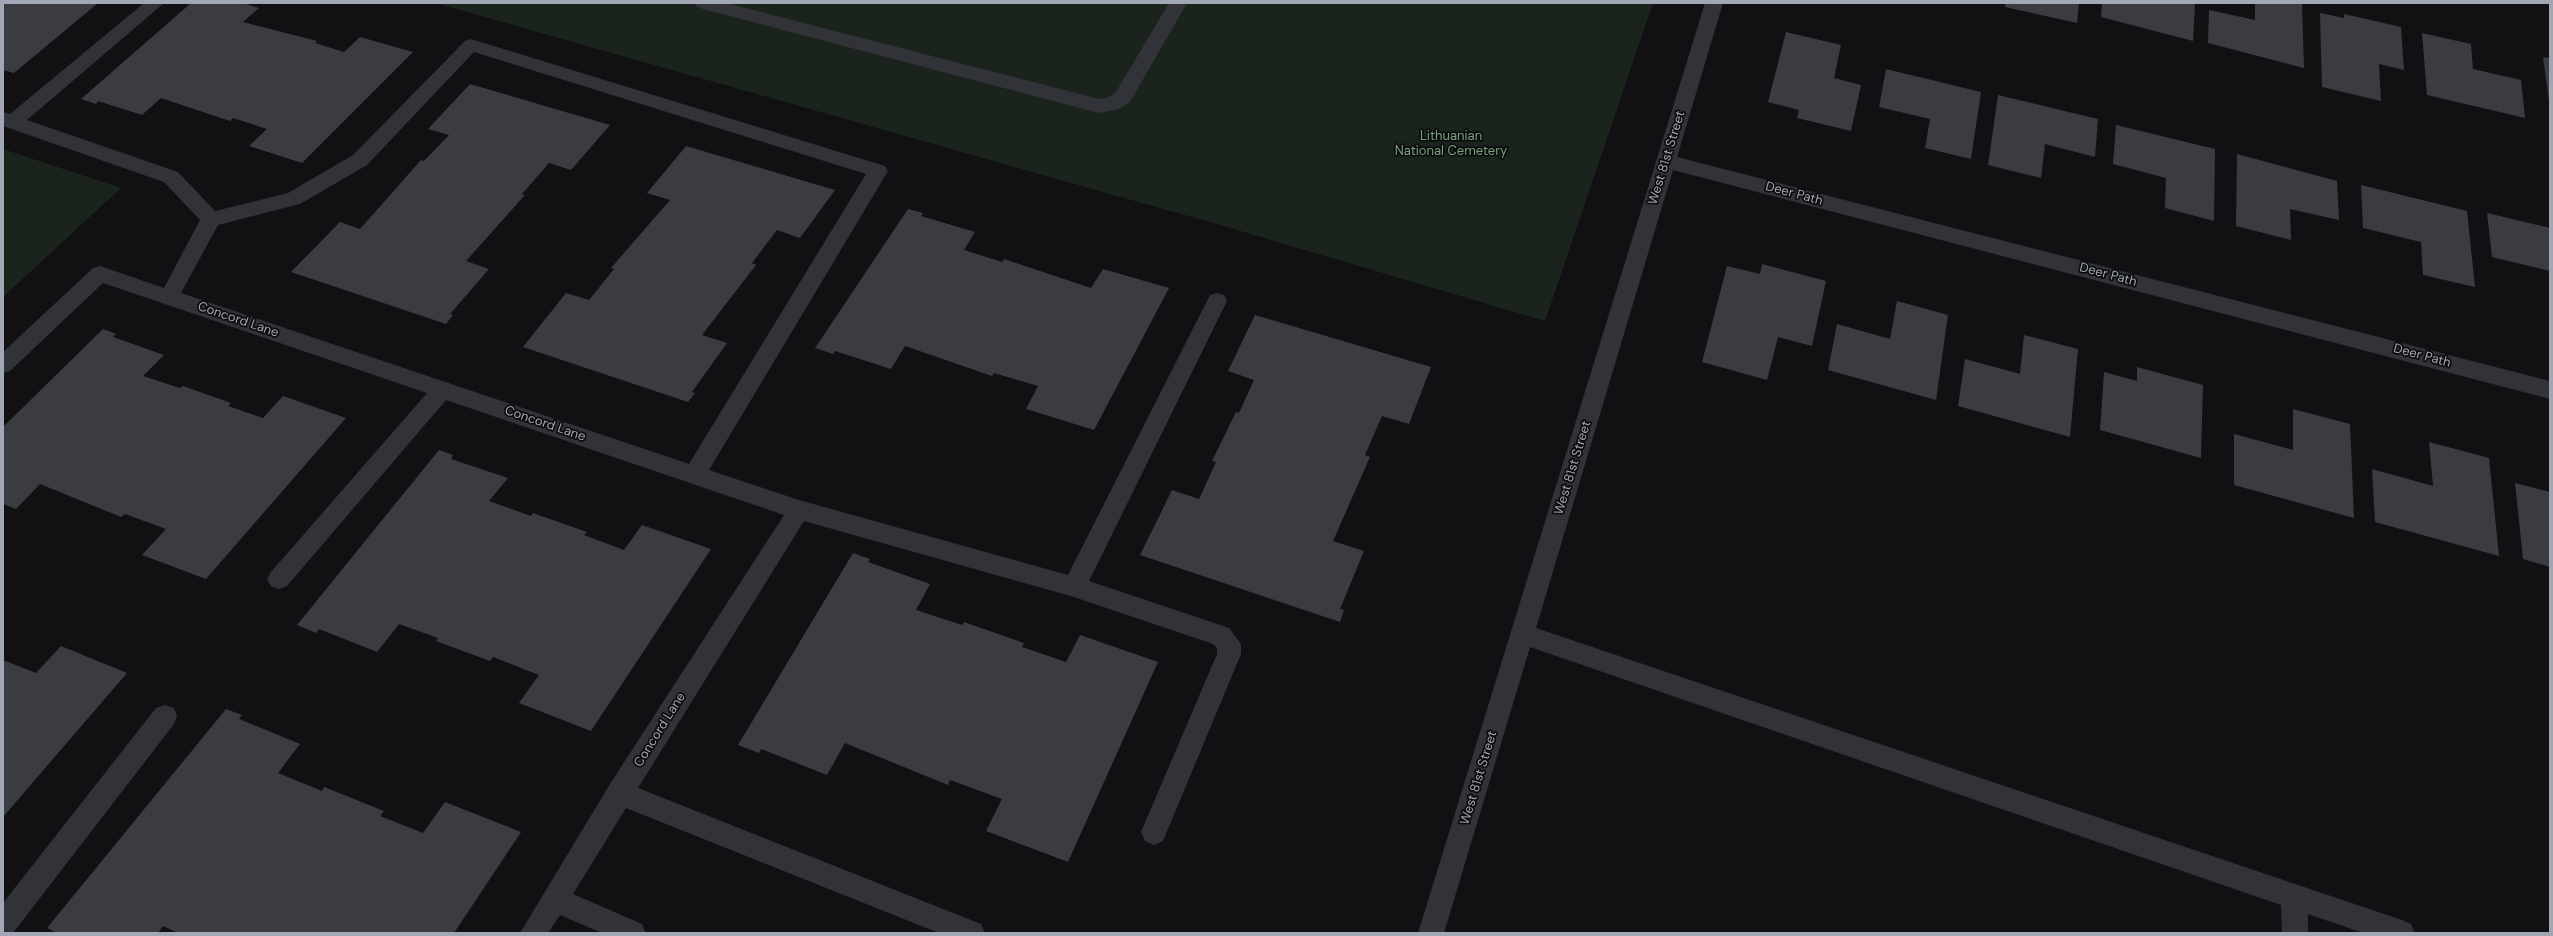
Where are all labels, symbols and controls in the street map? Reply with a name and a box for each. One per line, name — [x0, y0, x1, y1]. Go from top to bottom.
street label: West 81st Street — [1645, 109, 1689, 207]
park label: Lithuanian National Cemetery — [1395, 129, 1507, 160]
street label: Deer Path — [1764, 179, 1824, 209]
street label: Deer Path — [2078, 260, 2138, 290]
street label: Concord Lane — [195, 299, 281, 341]
street label: Deer Path — [2392, 341, 2452, 371]
street label: Concord Lane — [502, 403, 588, 445]
street label: West 81st Street — [1551, 419, 1595, 517]
street label: Concord Lane — [631, 690, 689, 770]
street label: West 81st Street — [1457, 729, 1501, 827]

